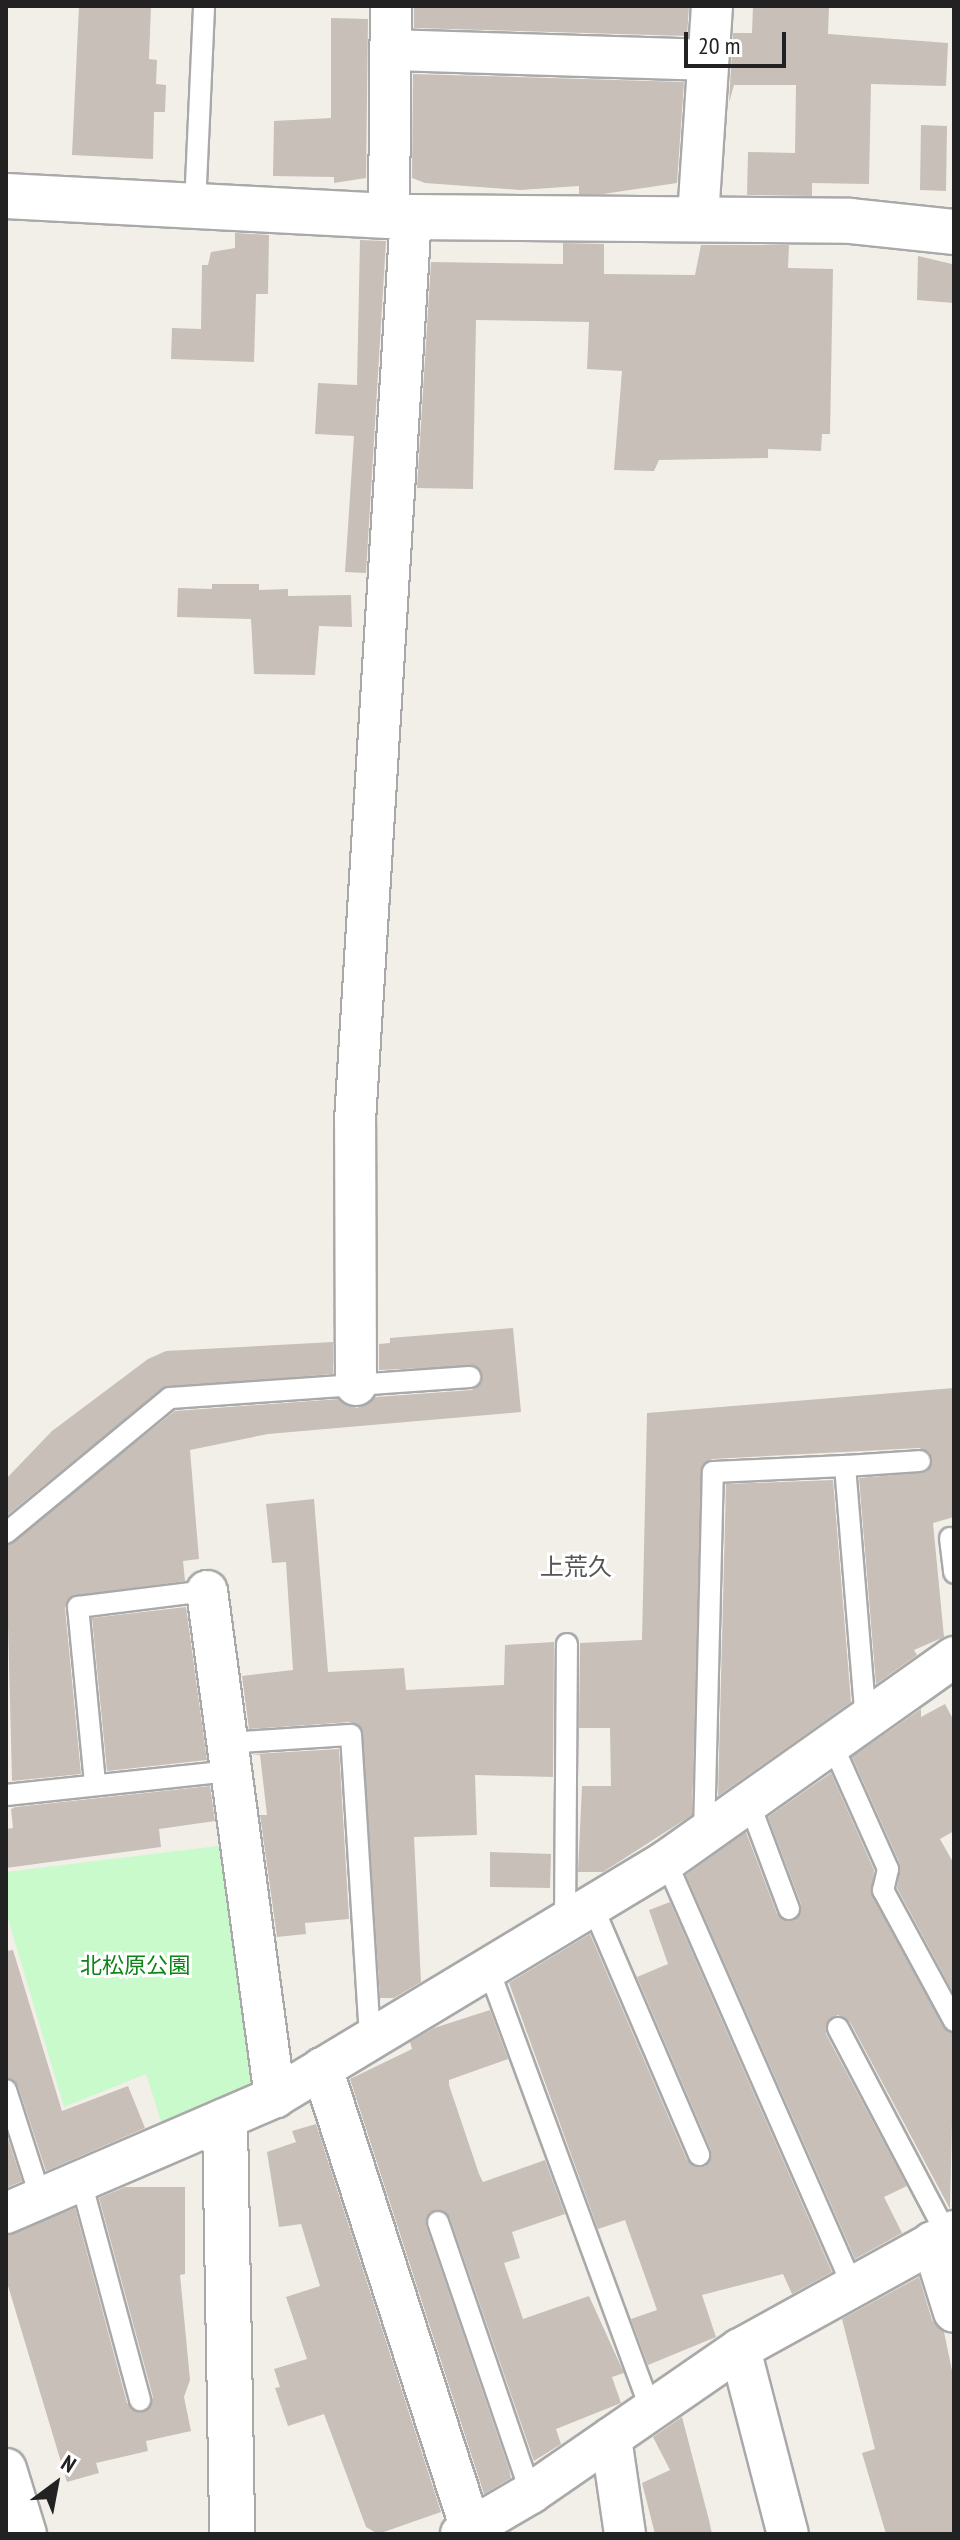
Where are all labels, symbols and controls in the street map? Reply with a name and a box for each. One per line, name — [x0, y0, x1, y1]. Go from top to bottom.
scale bar — [688, 16, 790, 66]
text: 20 m — [698, 30, 740, 61]
district label: 上荒久 — [540, 1553, 612, 1581]
park label: 北松原公園 — [80, 1953, 190, 1979]
north arrow — [16, 2444, 96, 2524]
text: N — [56, 2449, 81, 2479]

